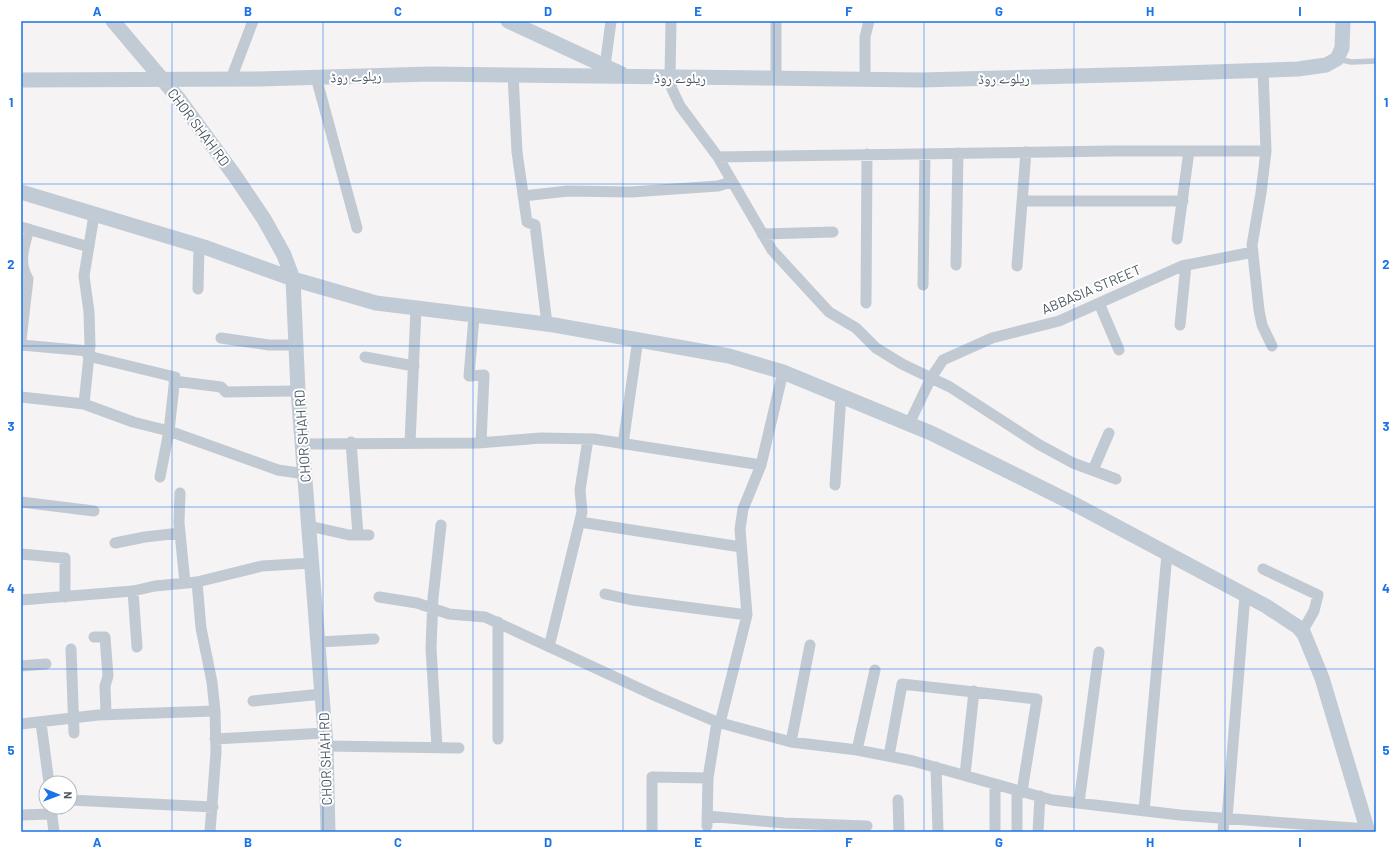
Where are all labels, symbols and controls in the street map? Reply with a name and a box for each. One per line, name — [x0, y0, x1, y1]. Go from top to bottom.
text: A — [93, 3, 102, 19]
text: B — [244, 3, 252, 19]
text: C — [394, 3, 402, 19]
text: D — [544, 3, 552, 19]
text: E — [694, 3, 702, 19]
text: F — [845, 3, 853, 19]
text: G — [995, 3, 1003, 19]
text: H — [1146, 3, 1154, 19]
text: I — [1298, 3, 1302, 19]
street label: ریلوے روڈ — [330, 67, 382, 86]
street label: ریلوے روڈ — [654, 69, 706, 87]
street label: ریلوے روڈ — [978, 69, 1030, 88]
street label: CHOR SHAH RD — [164, 85, 234, 169]
text: 1 — [9, 94, 13, 110]
text: 1 — [1384, 94, 1388, 110]
text: 2 — [7, 256, 15, 272]
text: 2 — [1382, 256, 1390, 272]
street label: ABBASIA STREET — [1039, 260, 1143, 318]
street label: CHOR SHAH RD — [290, 389, 314, 483]
text: 3 — [7, 418, 15, 434]
text: 3 — [1382, 418, 1390, 434]
text: 4 — [7, 580, 15, 596]
text: 4 — [1382, 580, 1390, 596]
street label: CHOR SHAH RD — [315, 712, 335, 806]
text: 5 — [7, 742, 15, 758]
text: 5 — [1382, 742, 1390, 758]
north arrow — [38, 775, 78, 815]
text: N — [62, 791, 75, 799]
text: A — [93, 834, 102, 850]
text: B — [244, 834, 252, 850]
text: C — [394, 834, 402, 850]
text: D — [544, 834, 552, 850]
text: E — [694, 834, 702, 850]
text: F — [845, 834, 853, 850]
text: G — [995, 834, 1003, 850]
text: H — [1146, 834, 1154, 850]
text: I — [1298, 834, 1302, 850]

